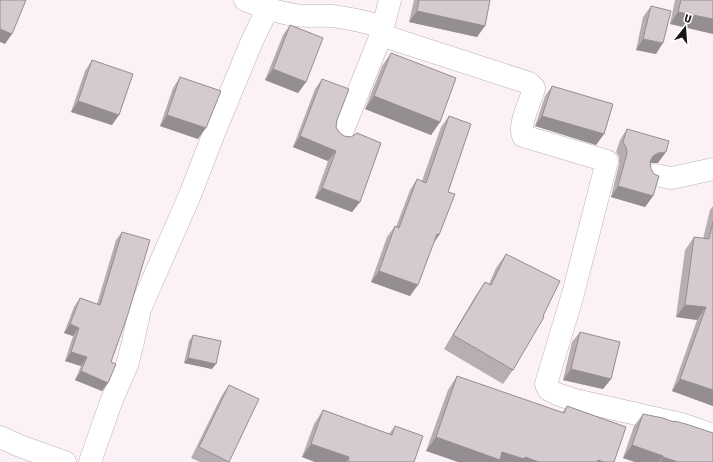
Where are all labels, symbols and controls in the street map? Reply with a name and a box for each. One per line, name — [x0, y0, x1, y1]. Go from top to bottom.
north arrow — [665, 8, 705, 48]
text: U — [683, 12, 693, 26]

